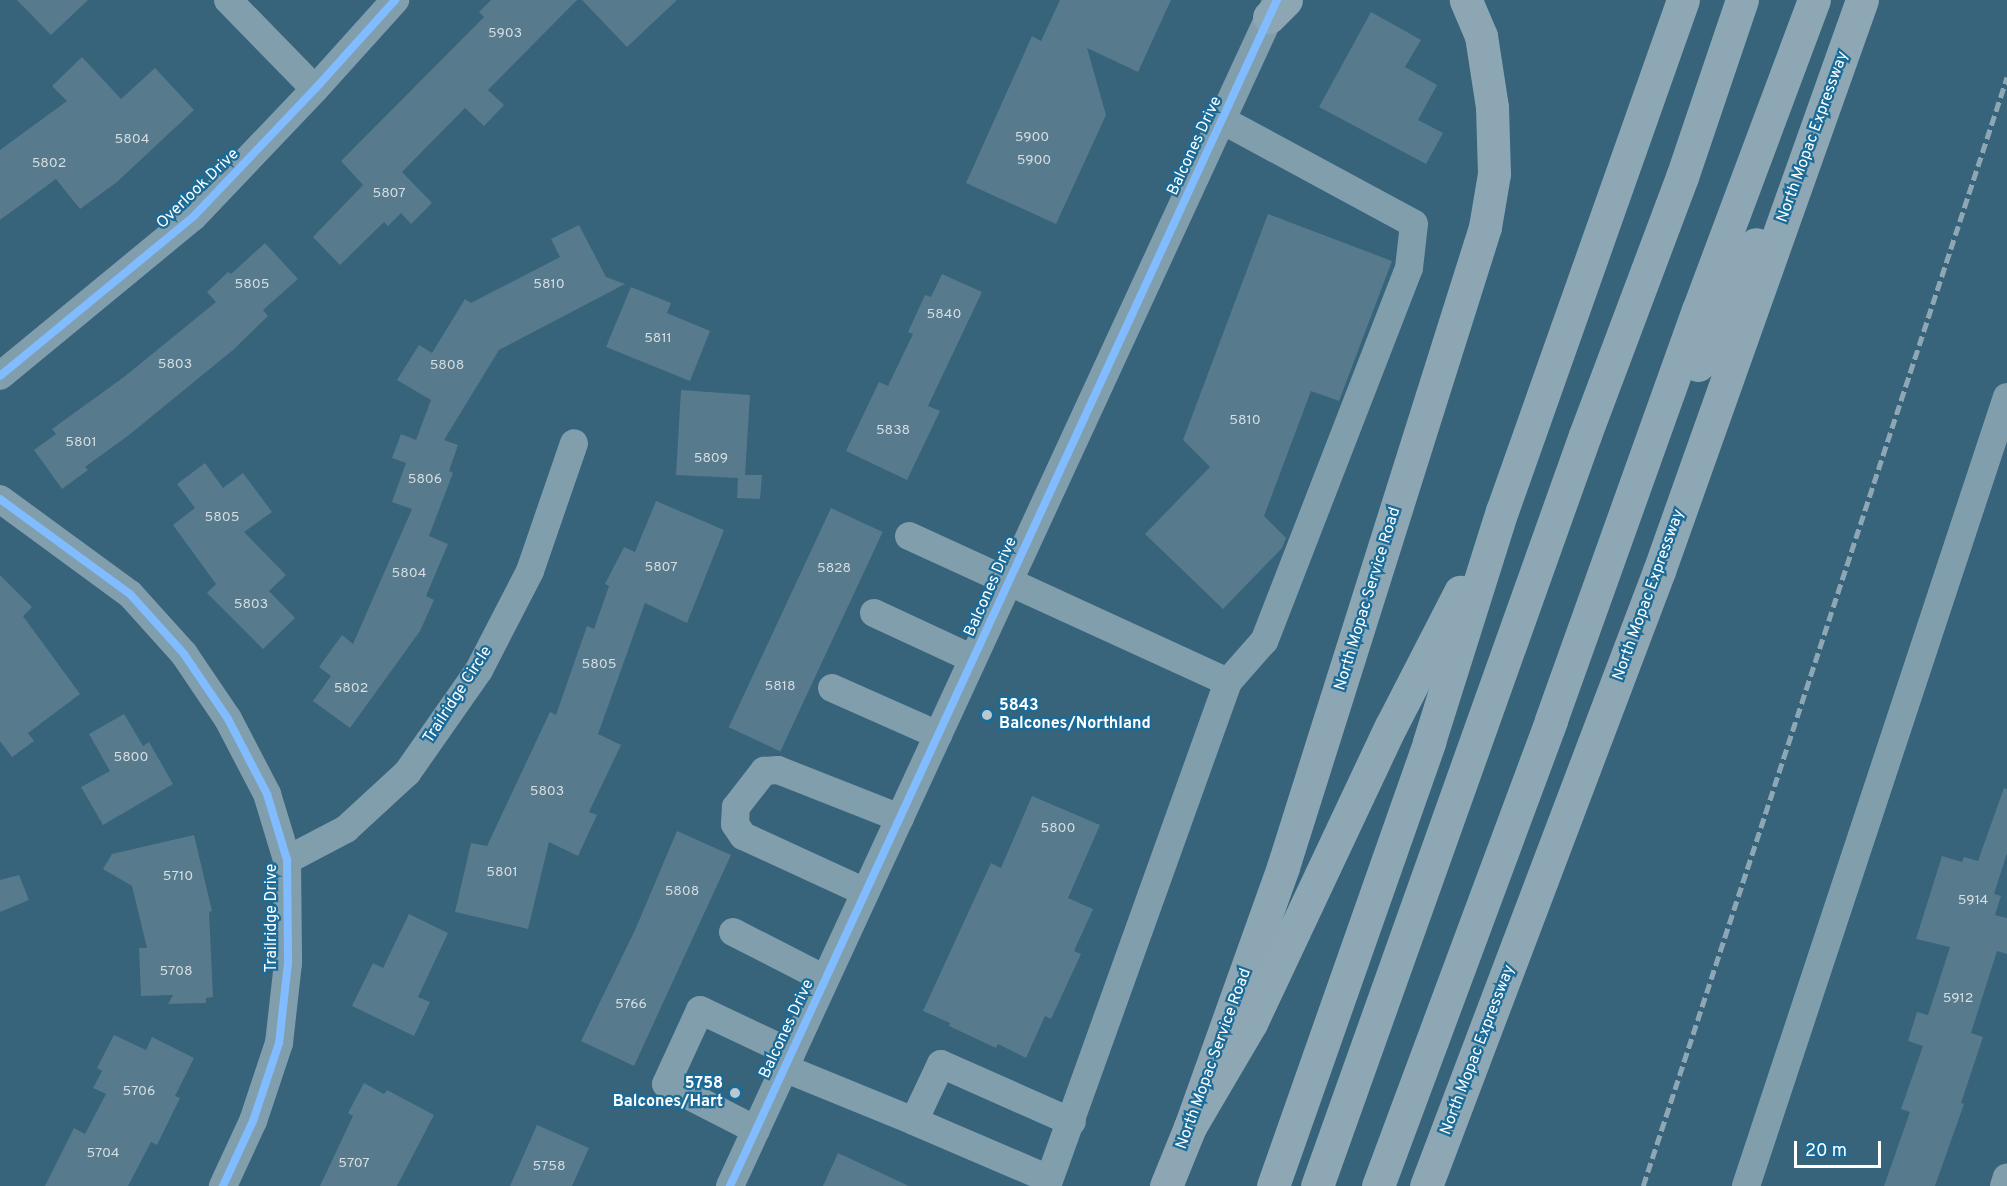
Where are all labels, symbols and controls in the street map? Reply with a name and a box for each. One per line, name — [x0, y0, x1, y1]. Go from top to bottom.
house number: 5903 — [488, 26, 522, 42]
street label: North Mopac Expressway — [1773, 49, 1853, 225]
street label: Balcones Drive — [1164, 93, 1226, 199]
house number: 5900 — [1015, 130, 1049, 146]
house number: 5804 — [115, 132, 149, 148]
street label: Overlook Drive — [153, 145, 243, 233]
house number: 5900 — [1017, 153, 1051, 169]
house number: 5802 — [32, 156, 66, 172]
house number: 5807 — [373, 186, 405, 202]
house number: 5805 — [235, 277, 269, 293]
house number: 5810 — [533, 277, 565, 293]
house number: 5840 — [927, 307, 961, 323]
house number: 5811 — [644, 331, 672, 347]
house number: 5803 — [158, 357, 192, 373]
house number: 5808 — [430, 358, 464, 374]
house number: 5810 — [1229, 413, 1261, 429]
house number: 5838 — [876, 423, 910, 439]
house number: 5801 — [65, 435, 97, 451]
house number: 5809 — [694, 451, 728, 467]
house number: 5806 — [408, 472, 442, 488]
street label: North Mopac Service Road — [1331, 505, 1405, 693]
street label: North Mopac Expressway — [1609, 507, 1689, 683]
house number: 5805 — [205, 510, 239, 526]
street label: Balcones Drive — [960, 534, 1022, 640]
house number: 5807 — [645, 560, 677, 576]
house number: 5828 — [817, 561, 851, 577]
house number: 5804 — [392, 566, 426, 582]
house number: 5803 — [234, 597, 268, 613]
street label: Trailridge Circle — [419, 643, 497, 747]
house number: 5805 — [582, 657, 616, 673]
house number: 5818 — [765, 679, 795, 695]
house number: 5802 — [334, 681, 368, 697]
place label: 5843 Balcones/Northland — [999, 696, 1151, 734]
marker: 5843 Balcones/Northland — [980, 708, 994, 722]
house number: 5800 — [114, 750, 148, 766]
house number: 5803 — [530, 784, 564, 800]
house number: 5800 — [1041, 821, 1075, 837]
street label: Trailridge Drive — [262, 864, 282, 972]
house number: 5801 — [486, 865, 518, 881]
house number: 5710 — [163, 869, 193, 885]
house number: 5808 — [665, 884, 699, 900]
house number: 5914 — [1958, 893, 1988, 909]
street label: North Mopac Expressway — [1437, 962, 1519, 1138]
house number: 5708 — [160, 964, 192, 980]
street label: North Mopac Service Road — [1172, 966, 1256, 1152]
street label: Balcones Drive — [756, 976, 818, 1082]
house number: 5912 — [1943, 991, 1973, 1007]
house number: 5766 — [615, 997, 647, 1013]
place label: 5758 Balcones/Hart — [613, 1074, 723, 1112]
house number: 5706 — [123, 1084, 155, 1100]
marker: 5758 Balcones/Hart — [728, 1086, 742, 1100]
scale bar — [1797, 1129, 1884, 1167]
text: 20 m — [1805, 1140, 1847, 1163]
house number: 5704 — [86, 1146, 120, 1162]
house number: 5707 — [338, 1156, 370, 1172]
house number: 5758 — [532, 1159, 566, 1175]

